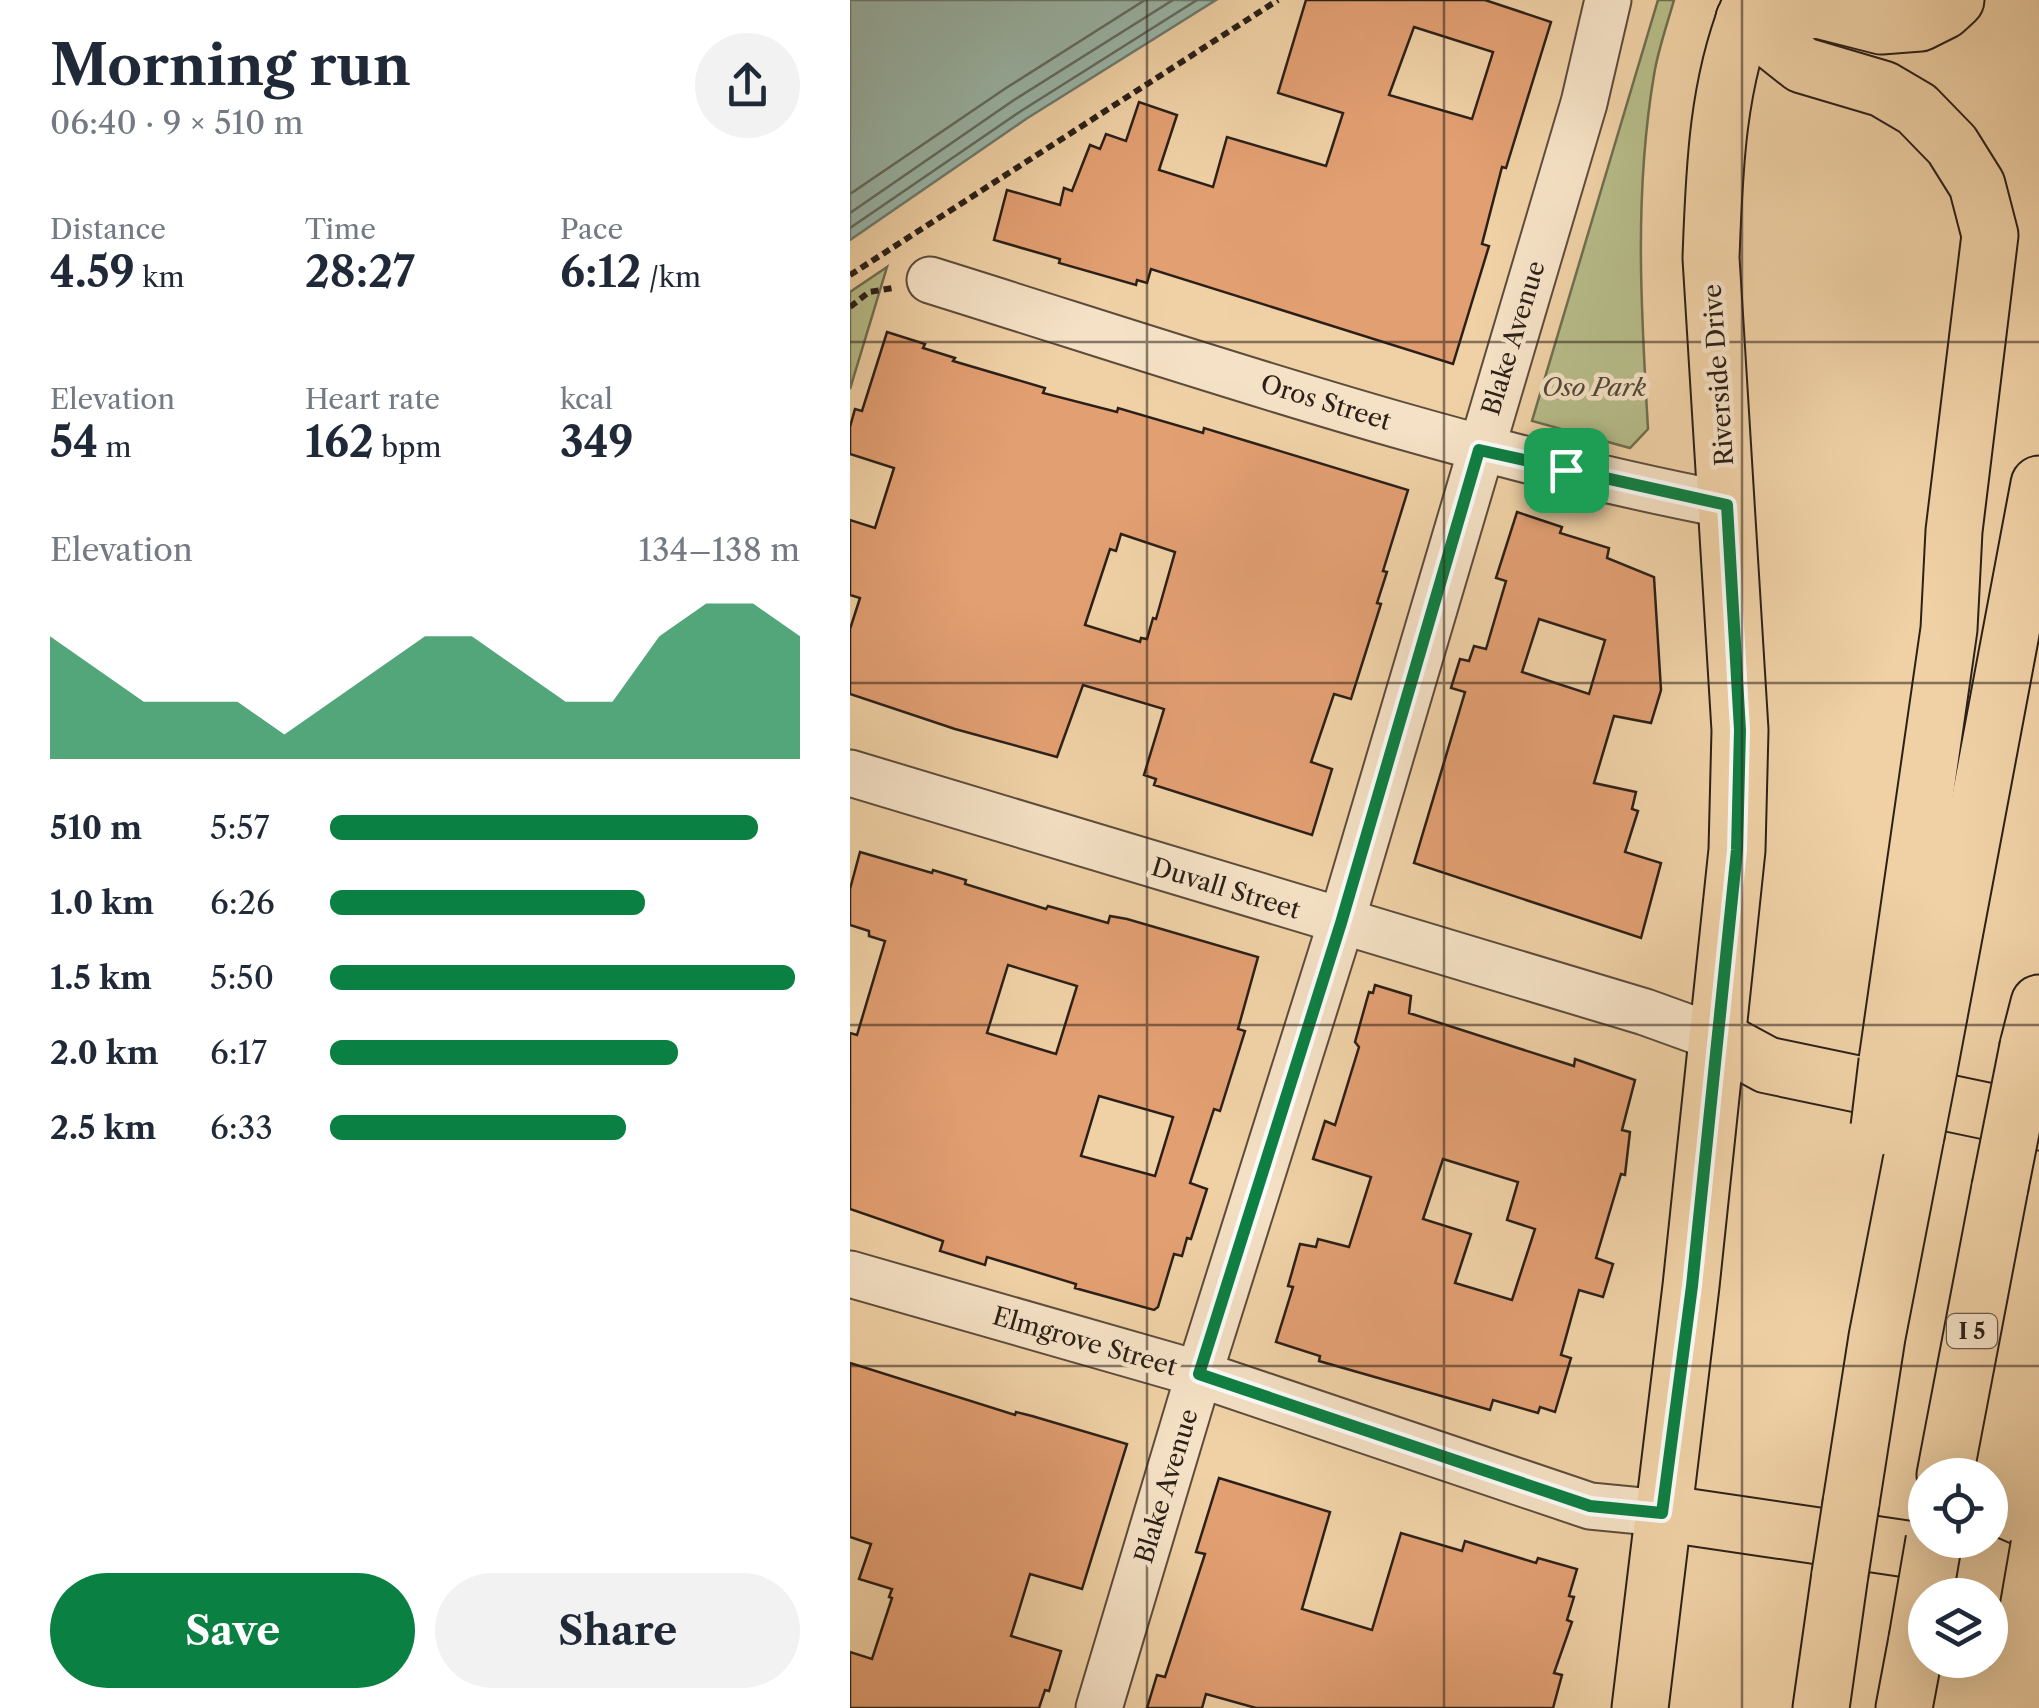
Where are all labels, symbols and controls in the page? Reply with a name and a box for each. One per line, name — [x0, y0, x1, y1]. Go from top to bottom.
text: Morning run — [50, 32, 411, 99]
button: share — [695, 33, 800, 138]
text: 06:40 · 9 × 510 m — [50, 103, 304, 142]
text: Distance — [50, 212, 166, 246]
text: Time — [305, 212, 376, 246]
text: Pace — [560, 212, 623, 246]
text: 4.59 — [50, 246, 135, 298]
text: 28:27 — [305, 246, 415, 298]
text: 6:12 — [560, 246, 641, 298]
street label: Blake Avenue — [1475, 257, 1552, 419]
text: km — [135, 260, 184, 294]
text: /km — [641, 260, 701, 294]
street label: Riverside Drive — [1697, 283, 1740, 467]
street label: Oros Street — [1257, 368, 1395, 437]
park label: Oso Park — [1542, 372, 1646, 403]
text: Elevation — [50, 382, 175, 416]
text: Heart rate — [305, 382, 440, 416]
text: kcal — [560, 382, 613, 416]
text: 54 — [50, 416, 98, 468]
text: 162 — [305, 416, 374, 468]
text: 349 — [560, 416, 634, 468]
pin — [1524, 428, 1609, 513]
text: m — [98, 430, 132, 464]
text: bpm — [374, 430, 442, 464]
icon: arrive — [1539, 443, 1594, 498]
text: Elevation — [50, 530, 193, 569]
text: 134–138 m — [639, 530, 800, 569]
text: 510 m — [50, 808, 142, 847]
text: 5:57 — [210, 808, 270, 847]
street label: Duvall Street — [1148, 851, 1304, 926]
text: 1.0 km — [50, 883, 154, 922]
text: 6:26 — [210, 883, 275, 922]
text: 1.5 km — [50, 958, 152, 997]
text: 5:50 — [210, 958, 274, 997]
text: 2.0 km — [50, 1033, 159, 1072]
text: 6:17 — [210, 1033, 267, 1072]
text: 2.5 km — [50, 1108, 156, 1147]
text: 6:33 — [210, 1108, 273, 1147]
street label: Elmgrove Street — [989, 1300, 1181, 1383]
road number: I 5 — [1947, 1314, 1997, 1348]
street label: Blake Avenue — [1128, 1405, 1205, 1567]
map controls — [1908, 1458, 2008, 1678]
button: locate — [1908, 1458, 2008, 1558]
button: Save — [50, 1573, 415, 1688]
button: Share — [435, 1573, 800, 1688]
button: layers — [1908, 1578, 2008, 1678]

